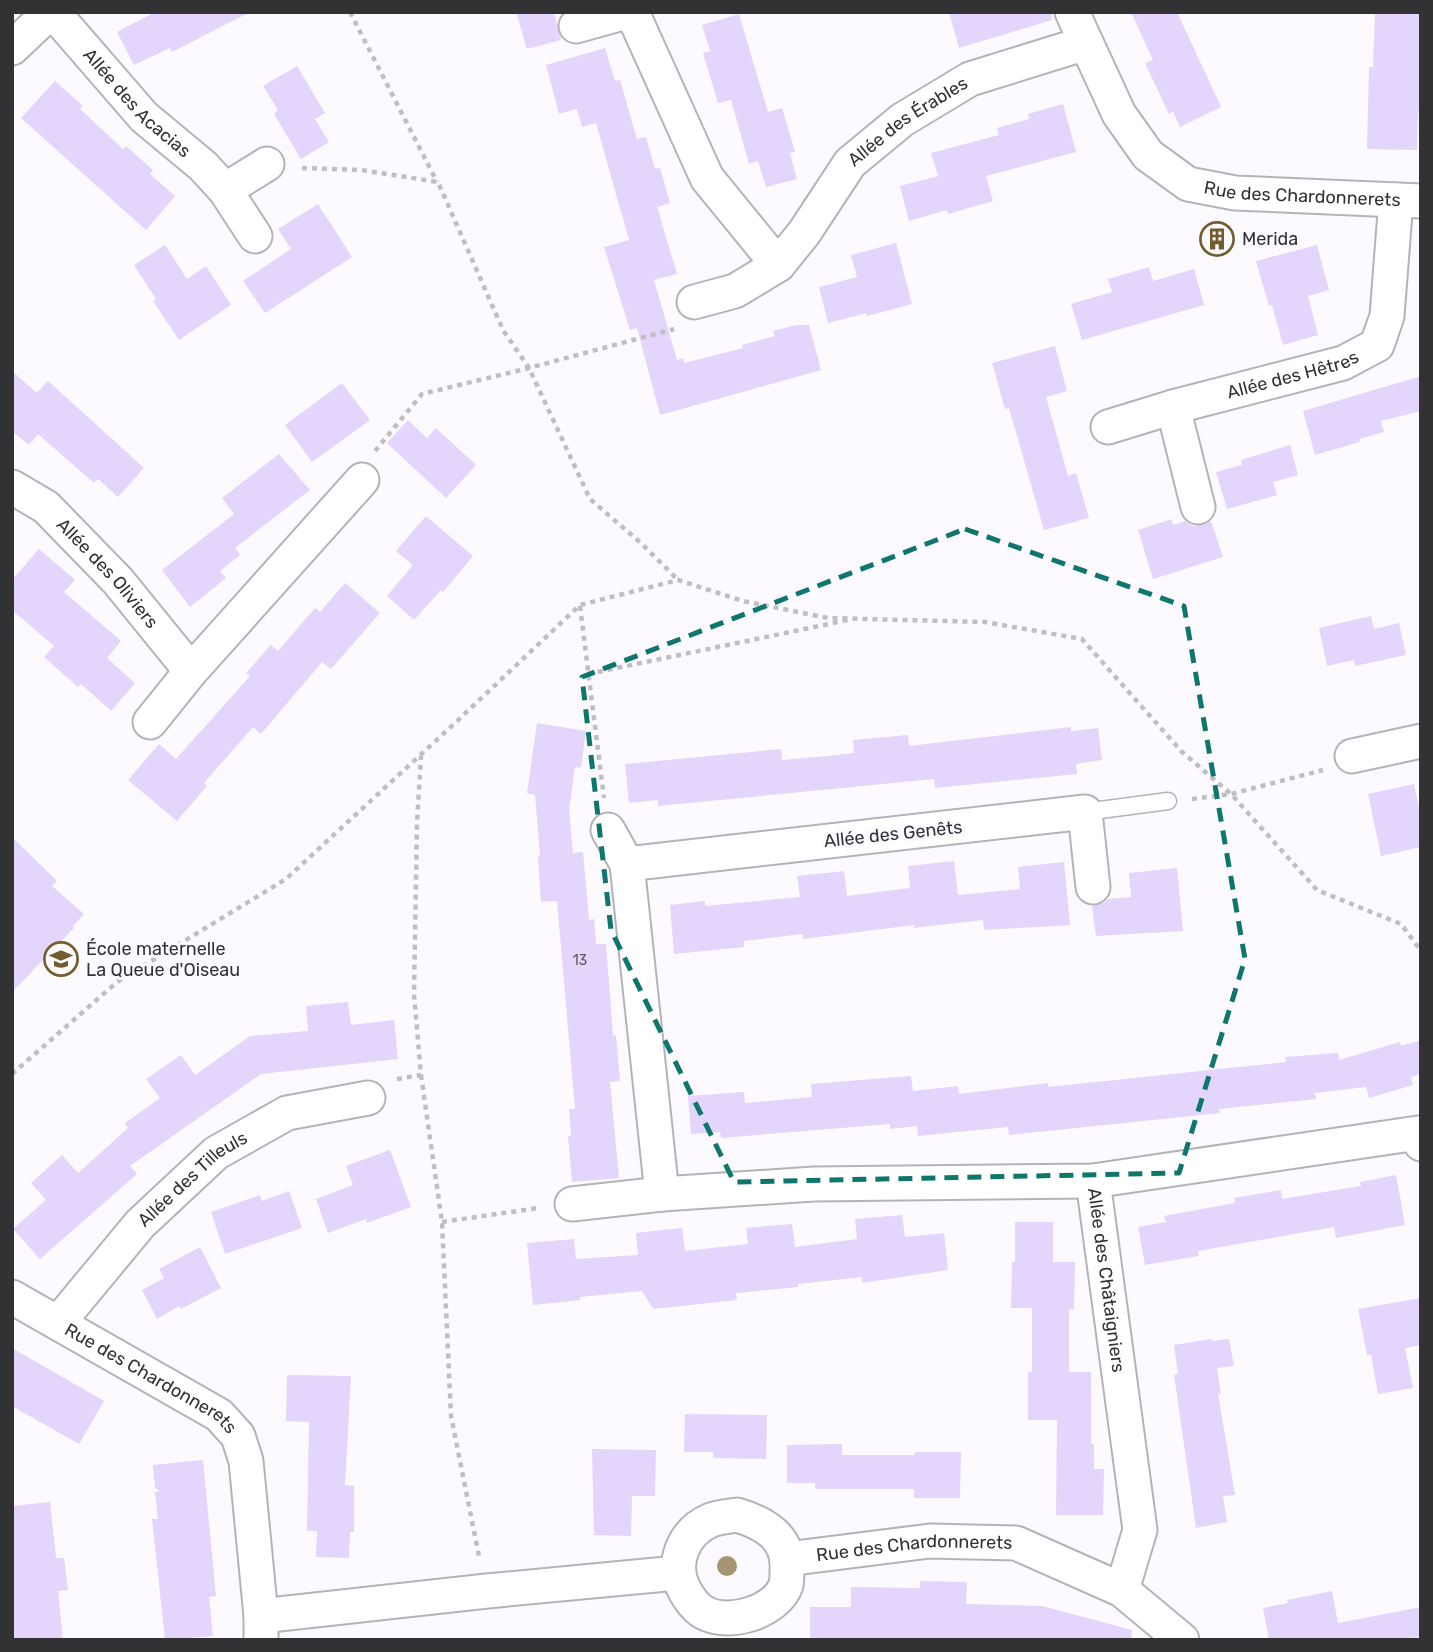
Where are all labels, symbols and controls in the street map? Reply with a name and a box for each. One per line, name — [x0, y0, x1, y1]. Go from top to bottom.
street label: Allée des Acacias — [79, 44, 195, 162]
street label: Allée des Érables — [843, 72, 972, 171]
street label: Rue des Chardonnerets — [1202, 176, 1401, 211]
building icon: Merida — [1198, 220, 1236, 258]
place label: Merida — [1242, 228, 1298, 250]
street label: Allée des Hêtres — [1225, 346, 1363, 404]
street label: Allée des Oliviers — [52, 514, 163, 633]
street label: Allée des Genêts — [823, 816, 963, 852]
place label: École maternelle La Queue d'Oiseau — [86, 938, 240, 981]
school or university icon: École maternelle La Queue d'Oiseau — [42, 940, 80, 978]
house number: 13 — [573, 952, 587, 969]
street label: Allée des Tilleuls — [133, 1127, 251, 1232]
street label: Allée des Châtaigniers — [1083, 1186, 1130, 1374]
street label: Rue des Chardonnerets — [61, 1318, 241, 1438]
street label: Rue des Chardonnerets — [815, 1530, 1013, 1566]

